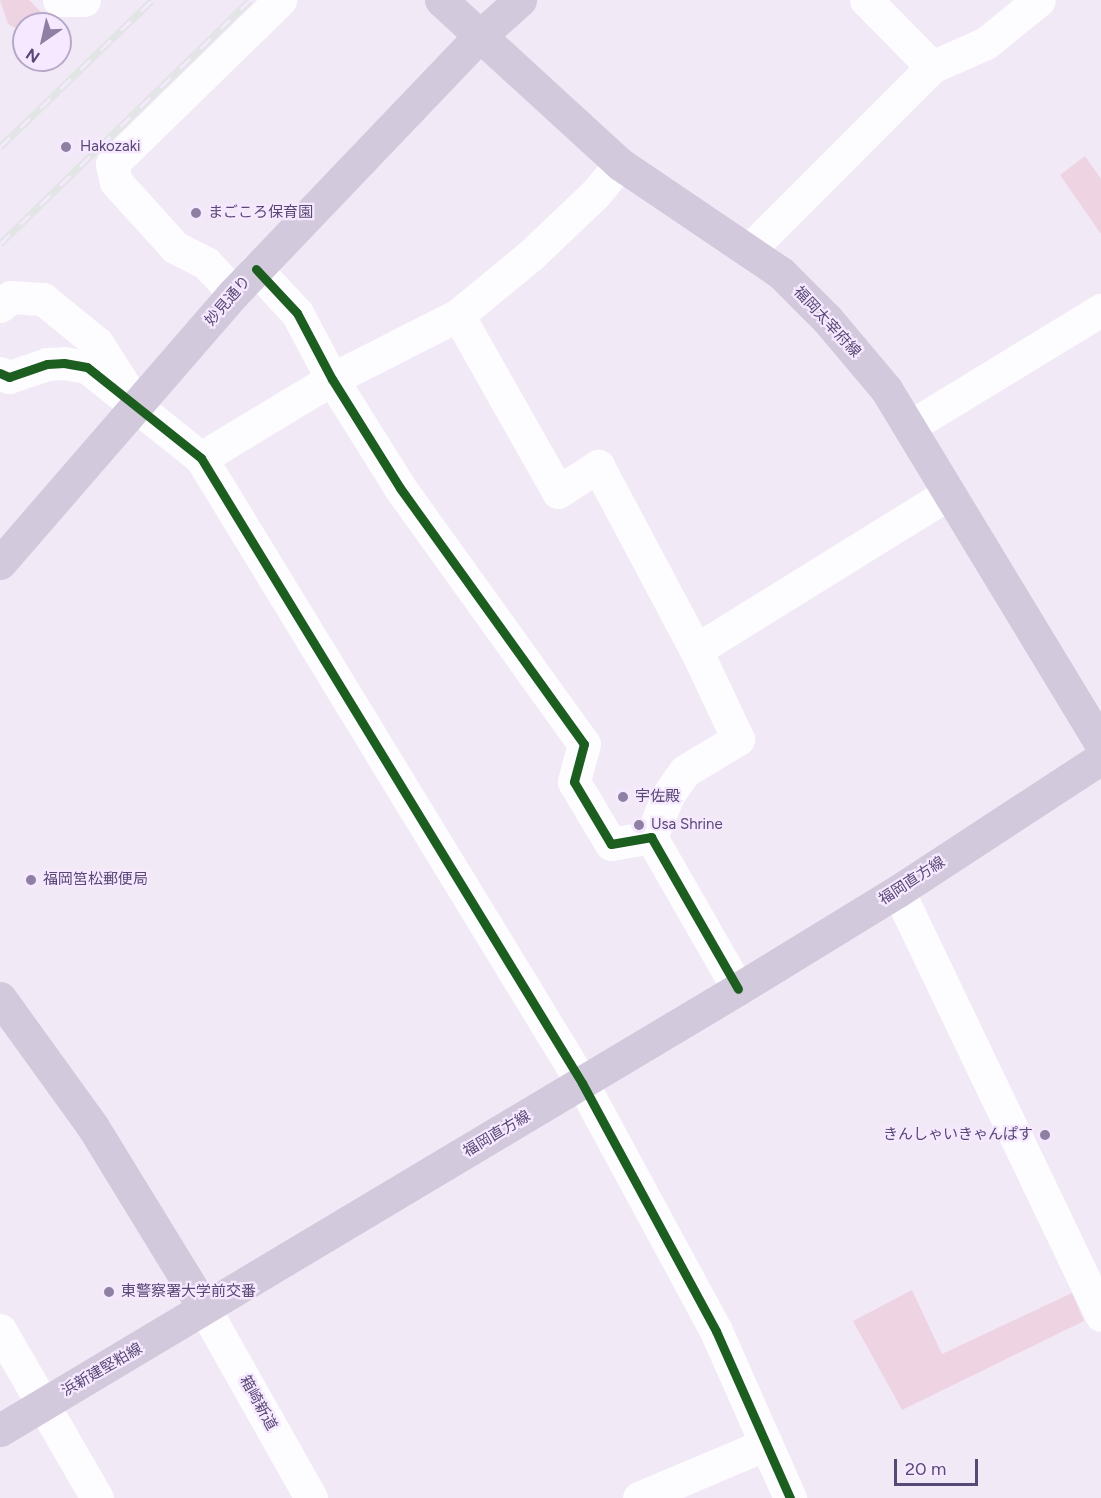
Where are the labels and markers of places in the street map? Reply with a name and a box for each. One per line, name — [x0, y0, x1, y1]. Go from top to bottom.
marker: Hakozaki — [57, 138, 75, 156]
place label: Hakozaki — [80, 138, 140, 156]
place label: まごころ保育園 — [208, 204, 313, 222]
marker: まごころ保育園 — [189, 206, 203, 220]
place label: 宇佐殿 — [635, 788, 680, 806]
marker: 宇佐殿 — [616, 790, 630, 804]
place label: Usa Shrine — [651, 816, 723, 834]
marker: Usa Shrine — [632, 818, 646, 832]
place label: 福岡筥松郵便局 — [43, 871, 148, 889]
marker: 福岡筥松郵便局 — [24, 873, 38, 887]
place label: きんしゃいきゃんぱす — [883, 1126, 1033, 1144]
marker: きんしゃいきゃんぱす — [1038, 1128, 1052, 1142]
place label: 東警察署大学前交番 — [121, 1283, 256, 1301]
marker: 東警察署大学前交番 — [102, 1285, 116, 1299]

